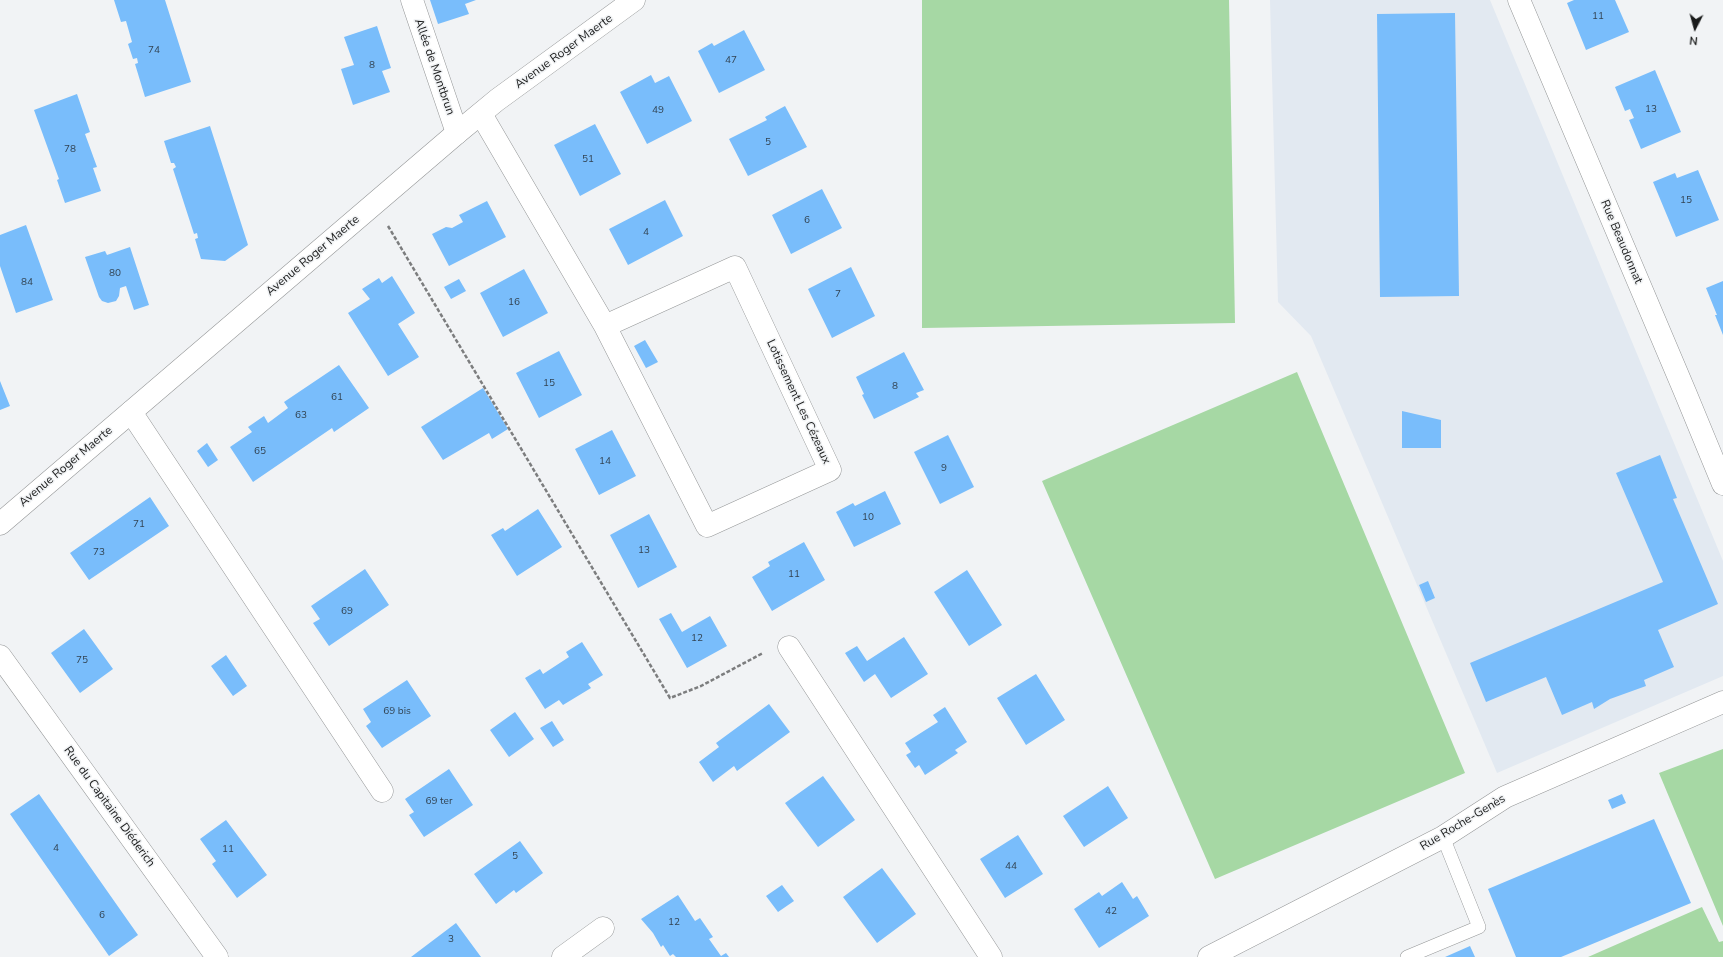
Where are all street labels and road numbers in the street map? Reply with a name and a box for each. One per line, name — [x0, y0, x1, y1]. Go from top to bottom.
street label: Avenue Roger Maerte — [512, 12, 616, 92]
street label: Allée de Montbrun — [411, 17, 457, 117]
street label: Rue Beaudonnat — [1597, 198, 1645, 286]
street label: Avenue Roger Maerte — [263, 213, 363, 299]
street label: Lotissement Les Cézeaux — [763, 337, 833, 467]
street label: Avenue Roger Maerte — [16, 424, 116, 510]
street label: Rue du Capitaine Diéderich — [60, 744, 158, 870]
street label: Rue Roche-Genès — [1418, 792, 1508, 854]

